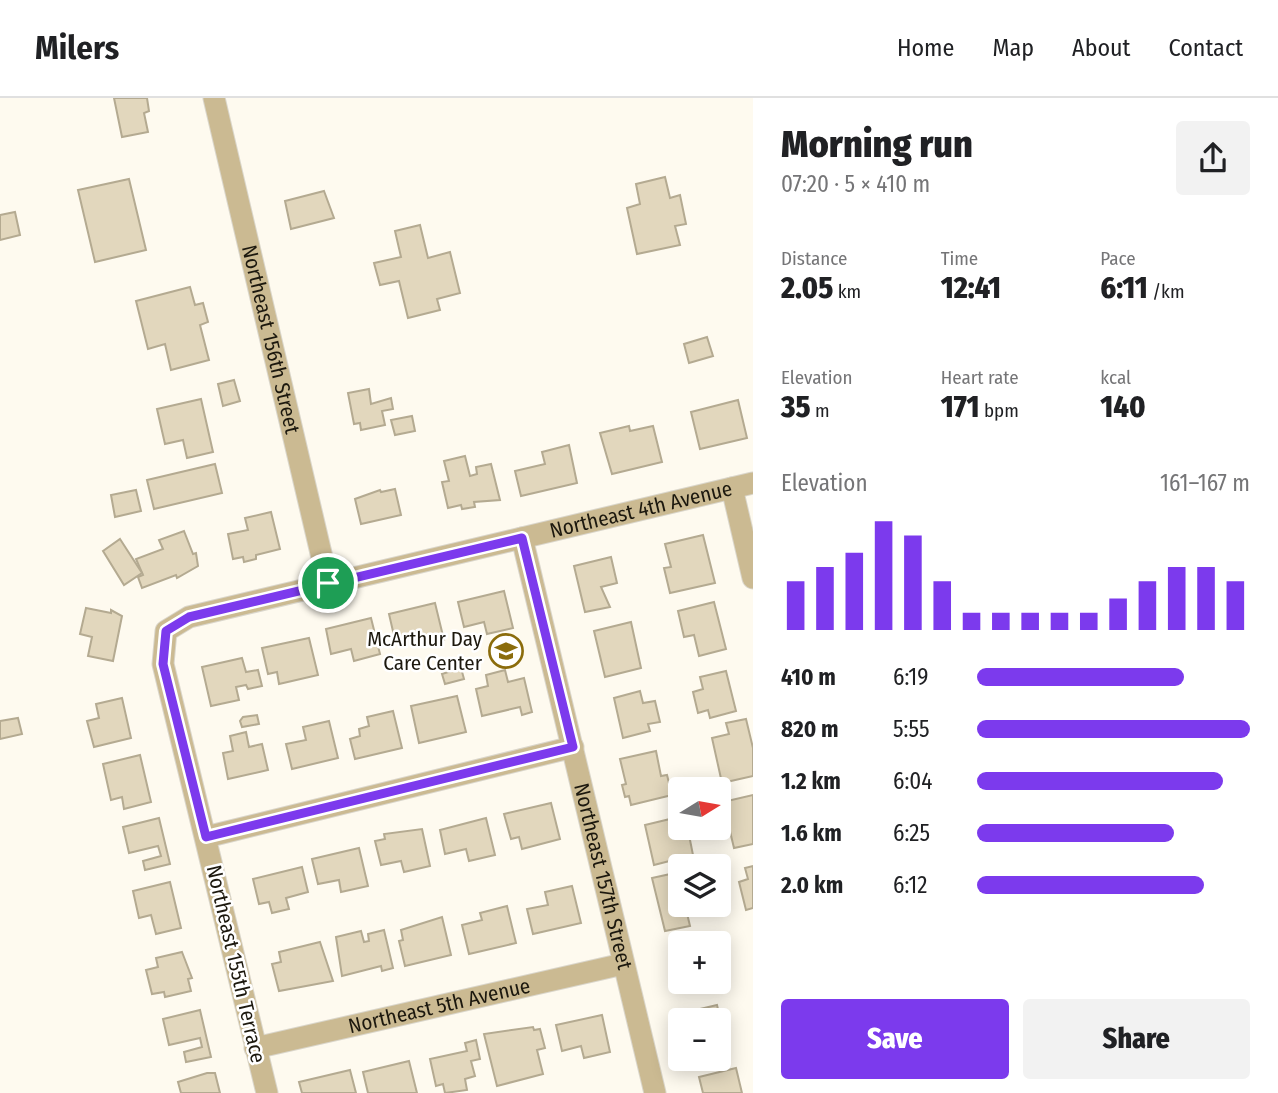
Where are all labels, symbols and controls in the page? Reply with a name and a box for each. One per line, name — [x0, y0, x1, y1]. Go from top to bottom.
text: Milers — [35, 28, 119, 68]
text: Home — [897, 34, 954, 62]
text: Map — [992, 34, 1034, 62]
text: About — [1072, 34, 1130, 62]
text: Contact — [1168, 34, 1243, 62]
text: Morning run — [781, 121, 973, 167]
button: share — [1176, 121, 1250, 195]
text: 07:20 · 5 × 410 m — [781, 170, 930, 198]
street label: Northeast 156th Street — [236, 242, 306, 436]
text: Distance — [781, 247, 848, 270]
text: Time — [941, 247, 978, 270]
text: Pace — [1100, 247, 1136, 270]
text: 2.05 — [781, 270, 833, 306]
text: 12:41 — [941, 270, 1001, 306]
text: 6:11 — [1100, 270, 1148, 306]
text: km — [833, 280, 861, 303]
text: /km — [1148, 280, 1185, 303]
text: Elevation — [781, 366, 853, 389]
text: Heart rate — [941, 366, 1019, 389]
text: kcal — [1100, 366, 1131, 389]
text: 35 — [781, 389, 810, 425]
text: 171 — [941, 389, 980, 425]
text: 140 — [1100, 389, 1146, 425]
text: m — [810, 399, 830, 422]
text: bpm — [980, 399, 1019, 422]
text: Elevation — [781, 469, 868, 497]
text: 161–167 m — [1160, 469, 1250, 497]
street label: Northeast 4th Avenue — [547, 475, 735, 544]
pin — [298, 553, 358, 613]
icon: arrive — [309, 564, 347, 602]
place label: McArthur Day Care Center — [367, 626, 483, 676]
school or university icon: McArthur Day Care Center — [487, 632, 525, 670]
text: 410 m — [781, 663, 836, 691]
text: 6:19 — [893, 663, 929, 691]
text: 820 m — [781, 715, 839, 743]
text: 5:55 — [893, 715, 930, 743]
text: 1.2 km — [781, 767, 841, 795]
text: 6:04 — [893, 767, 932, 795]
north arrow — [668, 777, 732, 840]
map controls — [668, 777, 731, 1071]
street label: Northeast 157th Street — [568, 781, 638, 972]
text: 1.6 km — [781, 819, 842, 847]
text: 6:25 — [893, 819, 930, 847]
button: layers — [668, 854, 731, 917]
street label: Northeast 155th Terrace — [201, 862, 271, 1066]
text: 2.0 km — [781, 871, 843, 899]
text: 6:12 — [893, 871, 927, 899]
button: + — [668, 931, 731, 994]
street label: Northeast 5th Avenue — [346, 973, 533, 1039]
button: Save — [781, 999, 1009, 1079]
button: Share — [1023, 999, 1250, 1079]
button: − — [668, 1008, 731, 1071]

